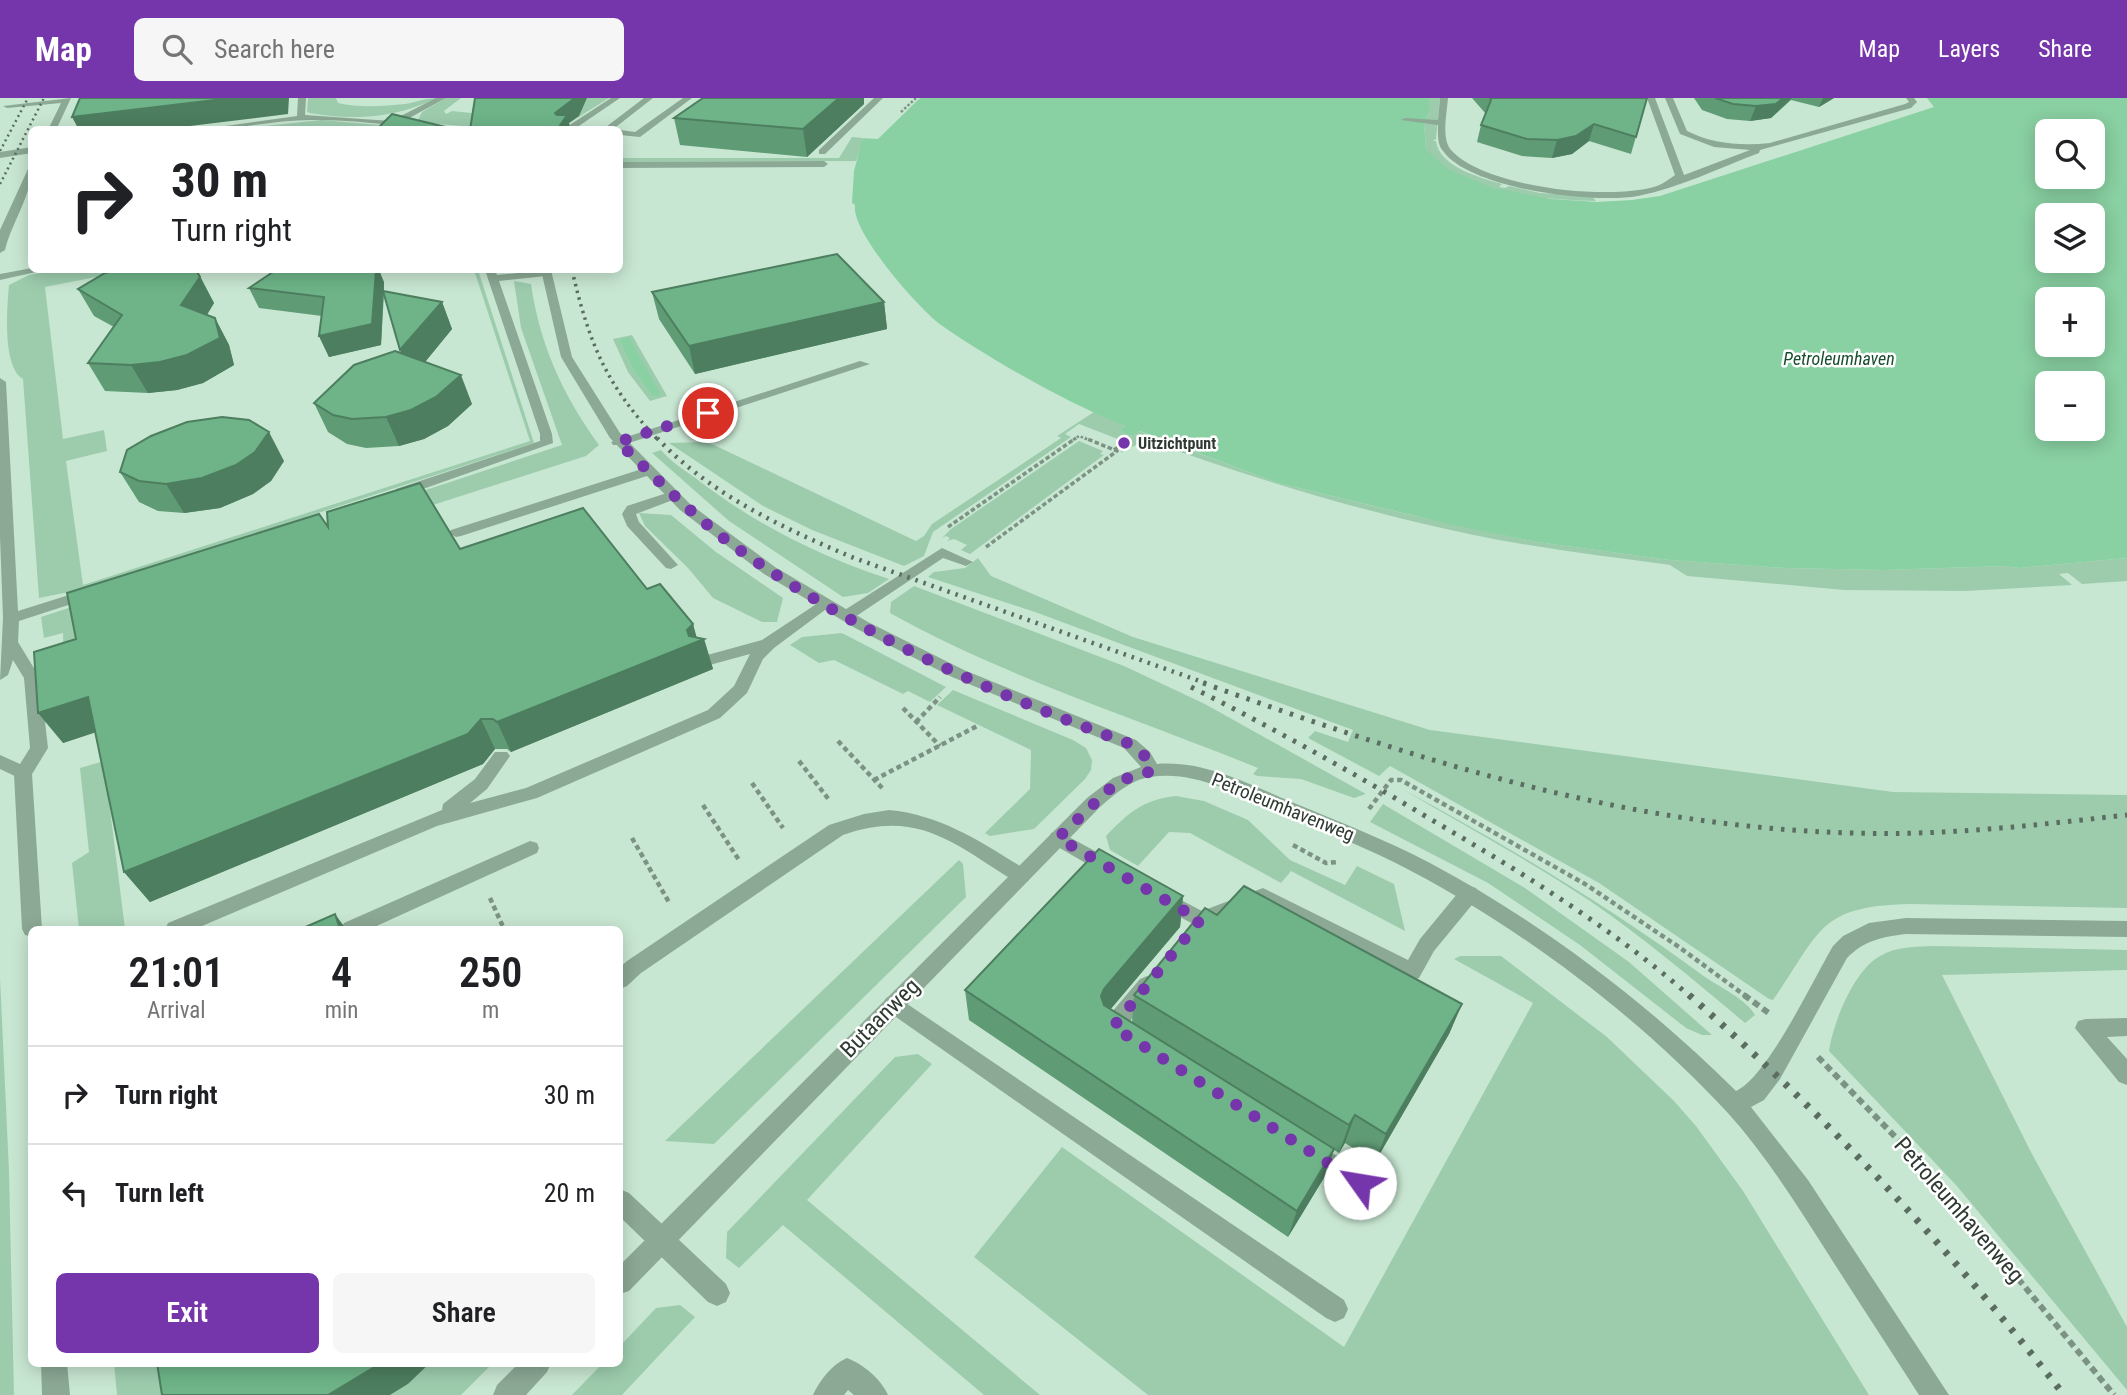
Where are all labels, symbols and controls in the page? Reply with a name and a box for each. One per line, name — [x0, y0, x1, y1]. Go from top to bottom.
search box — [134, 18, 624, 81]
text: Map — [35, 30, 92, 69]
icon: search — [158, 30, 196, 68]
text: Search here — [214, 34, 335, 64]
text: Map — [1859, 35, 1900, 63]
text: Layers — [1938, 35, 2000, 63]
text: Share — [2038, 35, 2092, 63]
map controls — [2035, 119, 2105, 441]
button: search — [2035, 119, 2105, 189]
text: 30 m — [171, 152, 268, 209]
icon: right — [56, 154, 147, 245]
button: layers — [2035, 203, 2105, 273]
text: Turn right — [171, 211, 292, 249]
button: + — [2035, 287, 2105, 357]
water label: Petroleumhaven — [1783, 348, 1895, 369]
button: − — [2035, 371, 2105, 441]
pin — [678, 383, 738, 443]
icon: arrive — [689, 394, 727, 432]
place label: Uitzichtpunt — [1138, 434, 1216, 453]
marker: Uitzichtpunt — [1116, 435, 1132, 451]
street label: Petroleumhavenweg — [1208, 768, 1358, 846]
text: 21:01 — [129, 948, 224, 997]
text: 4 — [331, 948, 352, 997]
text: 250 — [459, 948, 522, 997]
street label: Butaanweg — [835, 973, 925, 1063]
text: Arrival — [147, 997, 206, 1024]
text: min — [325, 997, 358, 1024]
text: m — [482, 997, 499, 1024]
icon: right — [56, 1076, 94, 1114]
text: Turn right — [115, 1080, 217, 1110]
text: 30 m — [544, 1080, 595, 1110]
street label: Petroleumhavenweg — [1889, 1132, 2029, 1288]
position arrow — [1323, 1146, 1397, 1220]
icon: left — [56, 1174, 94, 1212]
text: Turn left — [115, 1178, 204, 1208]
text: 20 m — [544, 1178, 595, 1208]
button: Exit — [56, 1273, 319, 1353]
button: Share — [333, 1273, 595, 1353]

